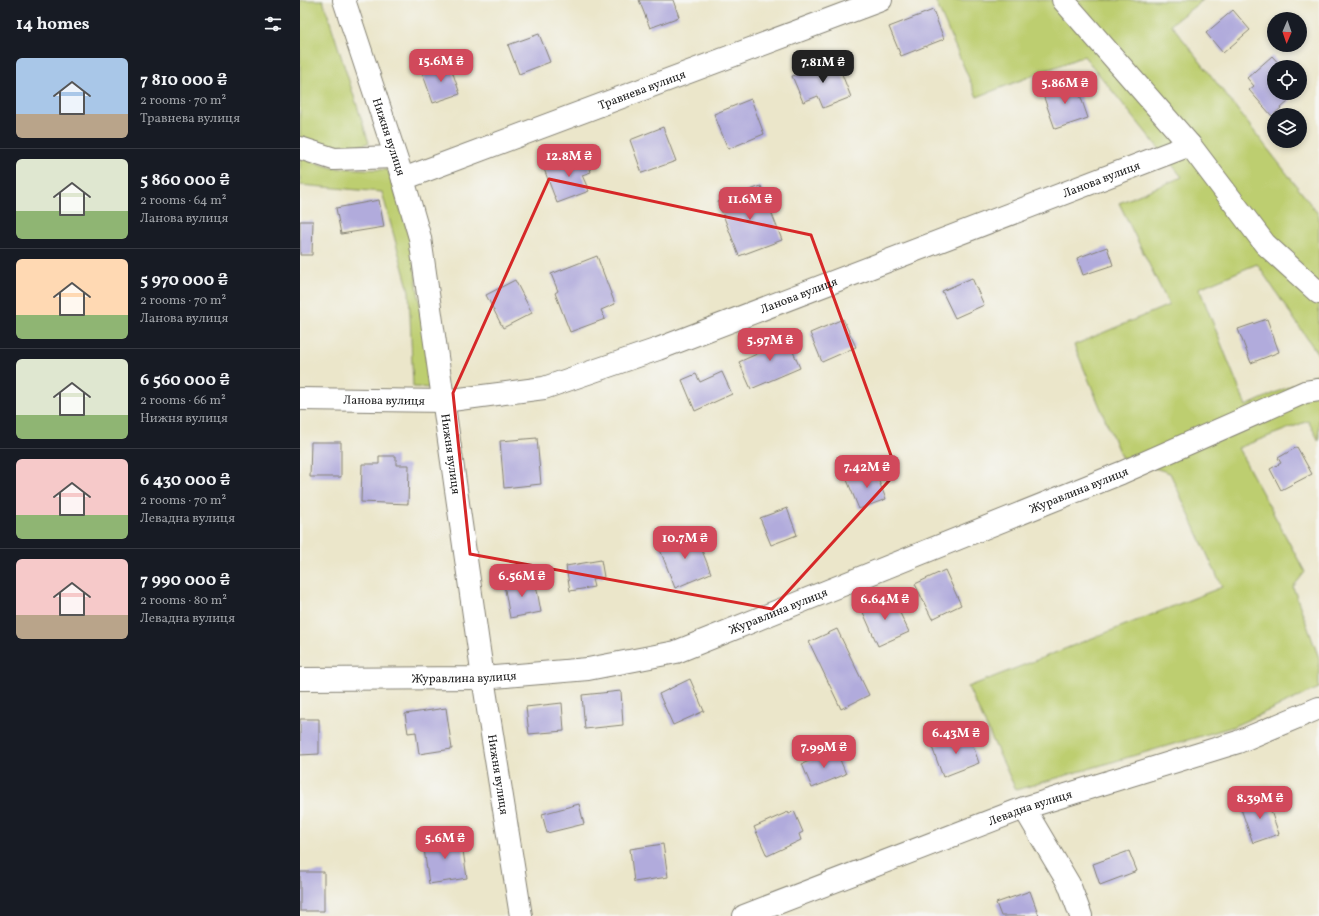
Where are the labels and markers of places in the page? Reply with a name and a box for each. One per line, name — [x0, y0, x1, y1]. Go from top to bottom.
pin: 15.6M ₴ — [404, 49, 478, 83]
pin: 7.81M ₴ — [786, 50, 860, 84]
pin: 5.86M ₴ — [1028, 71, 1102, 105]
pin: 12.8M ₴ — [532, 144, 606, 178]
pin: 11.6M ₴ — [713, 187, 787, 221]
pin: 5.97M ₴ — [733, 328, 807, 362]
pin: 7.42M ₴ — [830, 455, 904, 489]
pin: 10.7M ₴ — [648, 526, 722, 560]
pin: 6.56M ₴ — [485, 564, 559, 598]
pin: 6.64M ₴ — [848, 587, 922, 621]
pin: 6.43M ₴ — [919, 721, 993, 755]
pin: 7.99M ₴ — [787, 735, 861, 769]
pin: 8.39M ₴ — [1223, 786, 1297, 820]
pin: 5.6M ₴ — [412, 826, 478, 860]

